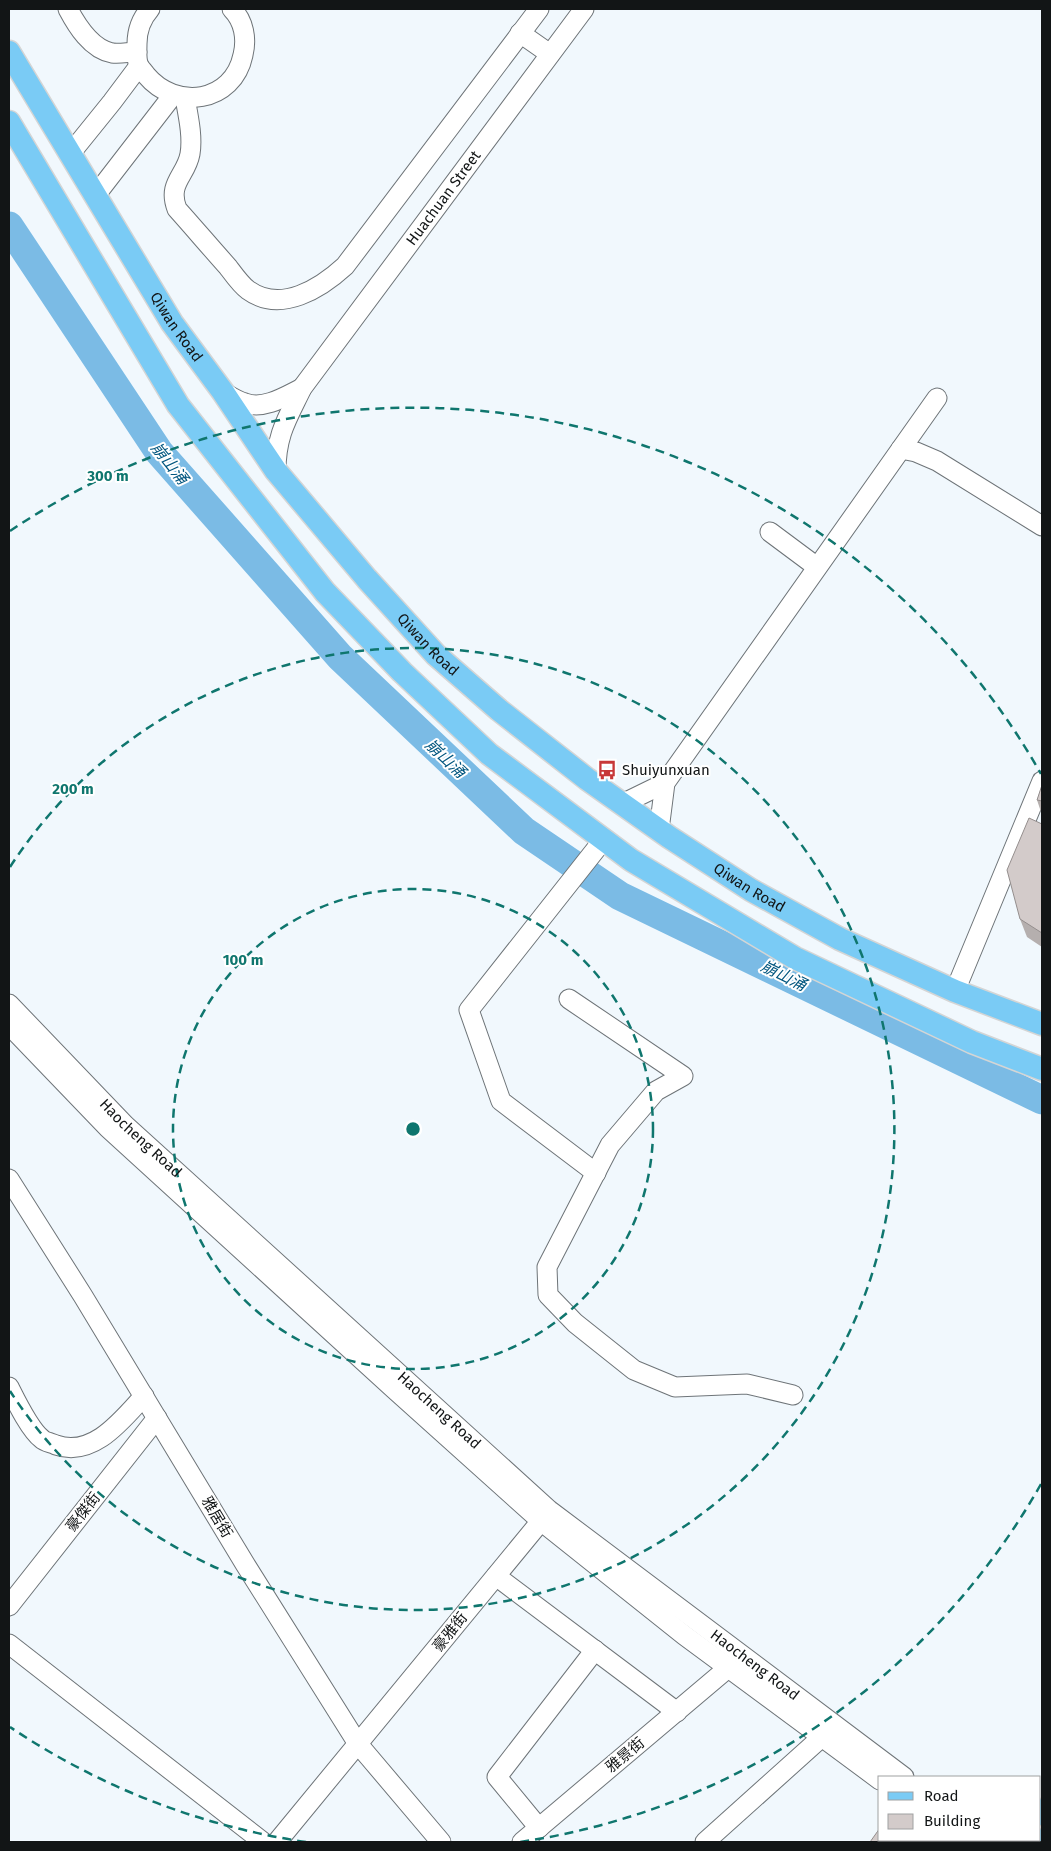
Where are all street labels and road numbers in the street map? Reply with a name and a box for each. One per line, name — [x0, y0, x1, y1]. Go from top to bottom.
street label: Huachuan Street — [402, 147, 485, 249]
street label: Qiwan Road — [146, 289, 207, 365]
street label: Qiwan Road — [393, 609, 463, 680]
street label: Qiwan Road — [710, 859, 788, 916]
street label: Haocheng Road — [96, 1095, 186, 1181]
street label: Haocheng Road — [394, 1368, 485, 1453]
street label: 豪傑街 — [62, 1489, 104, 1535]
street label: 雅居街 — [198, 1493, 236, 1541]
street label: 豪雅街 — [429, 1609, 471, 1655]
street label: Haocheng Road — [707, 1626, 803, 1704]
street label: 雅景街 — [602, 1734, 648, 1776]

